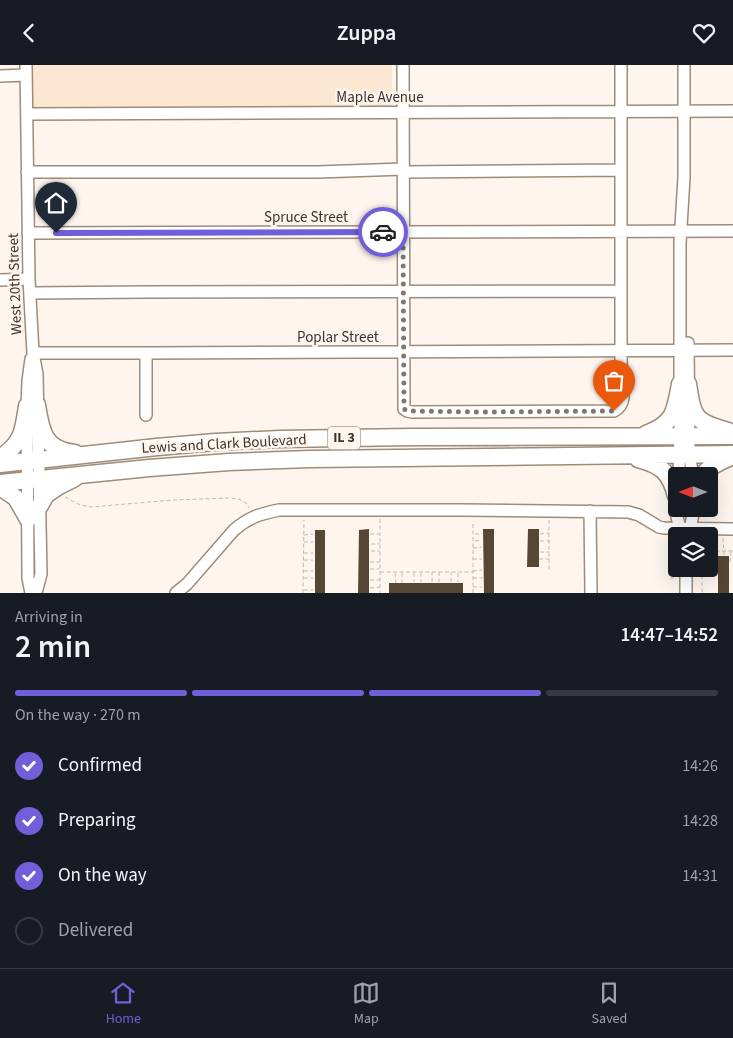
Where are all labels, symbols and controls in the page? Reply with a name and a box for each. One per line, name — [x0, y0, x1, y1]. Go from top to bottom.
text: Zuppa — [337, 17, 396, 49]
icon: back — [15, 19, 43, 47]
icon: heart — [690, 19, 718, 47]
street label: Maple Avenue — [336, 87, 424, 108]
pin — [35, 182, 77, 233]
icon: home — [42, 189, 70, 217]
street label: Spruce Street — [264, 207, 348, 228]
courier — [358, 207, 408, 257]
icon: car — [369, 218, 397, 246]
street label: West 20th Street — [3, 233, 27, 335]
street label: Poplar Street — [297, 327, 379, 348]
pin — [593, 360, 635, 411]
icon: bag — [600, 367, 628, 395]
road number: IL 3 — [328, 427, 360, 449]
street label: Lewis and Clark Boulevard — [141, 429, 307, 459]
north arrow — [668, 467, 718, 517]
map controls — [668, 467, 718, 577]
button: layers — [668, 527, 718, 577]
text: Arriving in — [15, 606, 83, 628]
text: 14:47–14:52 — [620, 622, 718, 649]
text: 2 min — [15, 624, 91, 670]
text: On the way · 270 m — [15, 704, 140, 726]
icon: check — [15, 752, 43, 780]
text: Confirmed — [58, 752, 142, 779]
text: 14:26 — [682, 755, 718, 777]
icon: check — [15, 807, 43, 835]
text: Preparing — [58, 807, 136, 834]
text: 14:28 — [682, 810, 718, 832]
icon: check — [15, 862, 43, 890]
text: On the way — [58, 862, 147, 889]
text: 14:31 — [682, 865, 718, 887]
text: Delivered — [58, 917, 133, 944]
tab: Home — [106, 979, 141, 1029]
tab: Map — [352, 979, 380, 1029]
tab: Saved — [592, 979, 627, 1029]

